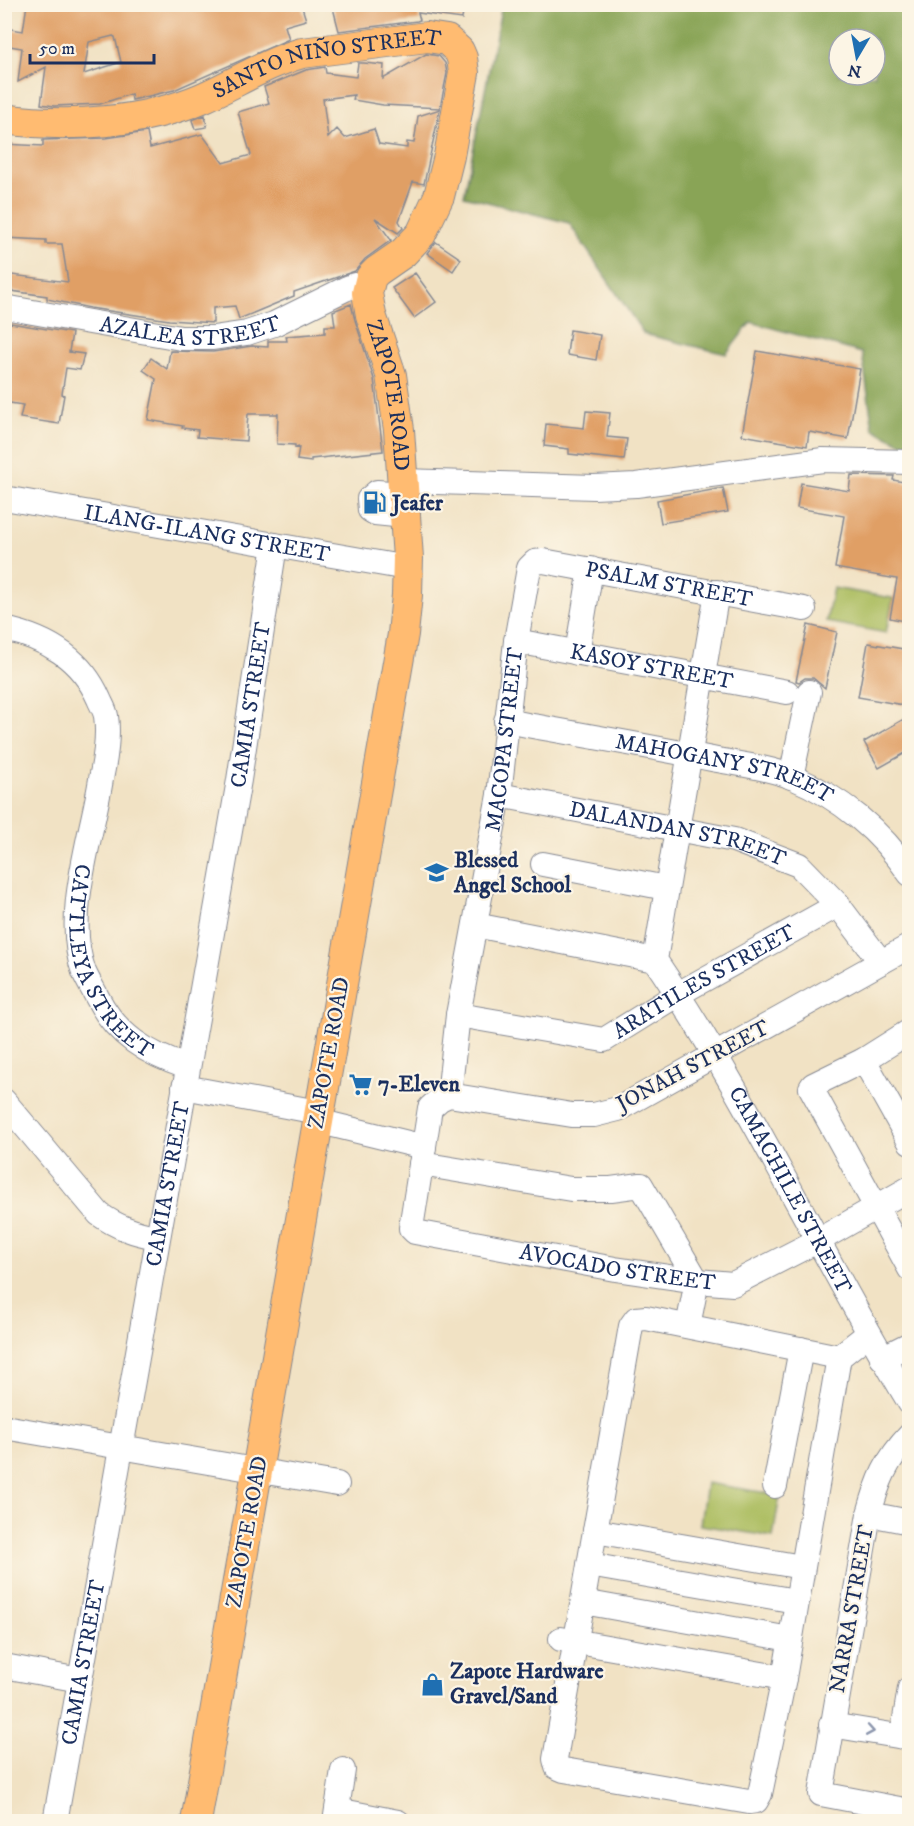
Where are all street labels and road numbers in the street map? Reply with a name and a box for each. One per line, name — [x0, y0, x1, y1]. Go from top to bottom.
street label: SANTO NIÑO STREET — [208, 23, 443, 104]
street label: AZALEA STREET — [98, 309, 284, 352]
street label: ZAPOTE ROAD — [360, 316, 415, 472]
street label: ILANG-ILANG STREET — [82, 499, 332, 568]
street label: PSALM STREET — [583, 556, 755, 613]
street label: CAMIA STREET — [224, 620, 277, 790]
street label: KASOY STREET — [568, 638, 736, 695]
street label: MACOPA STREET — [479, 646, 529, 834]
street label: MAHOGANY STREET — [613, 727, 839, 809]
street label: DALANDAN STREET — [567, 795, 790, 872]
street label: CATTLEYA STREET — [63, 862, 159, 1064]
street label: ARATILES STREET — [608, 918, 800, 1045]
street label: ZAPOTE ROAD — [302, 975, 356, 1131]
street label: JONAH STREET — [610, 1014, 774, 1119]
street label: CAMACHILE STREET — [723, 1082, 858, 1298]
street label: CAMIA STREET — [140, 1099, 196, 1269]
street label: AVOCADO STREET — [517, 1238, 717, 1296]
street label: ZAPOTE ROAD — [220, 1454, 274, 1610]
street label: NARRA STREET — [824, 1523, 880, 1695]
street label: CAMIA STREET — [55, 1577, 111, 1747]

